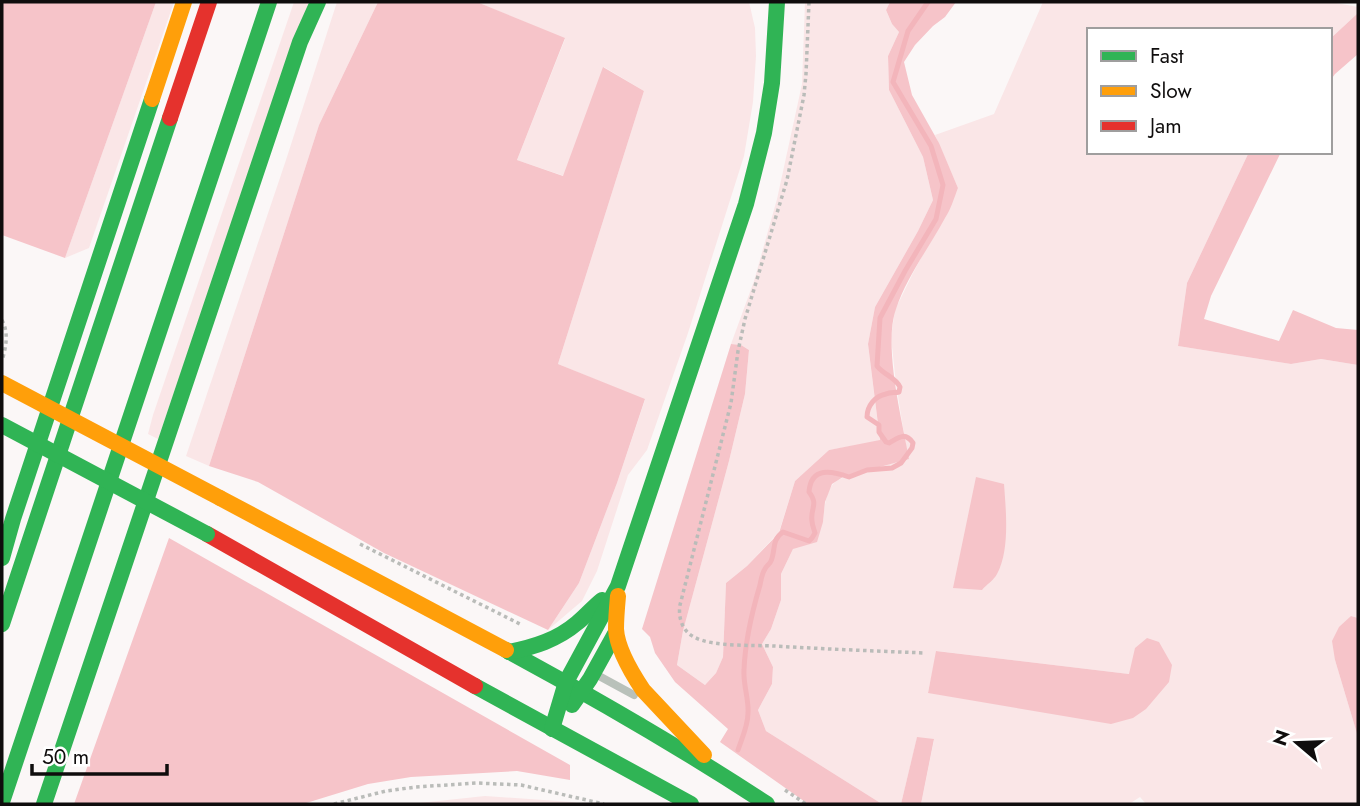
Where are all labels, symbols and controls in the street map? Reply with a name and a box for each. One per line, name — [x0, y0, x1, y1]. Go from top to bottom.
legend — [1087, 28, 1332, 154]
text: Fast — [1150, 41, 1183, 71]
text: Slow — [1150, 76, 1192, 106]
text: Jam — [1147, 111, 1182, 141]
north arrow — [1262, 708, 1332, 778]
text: N — [1266, 726, 1297, 749]
scale bar — [32, 732, 166, 776]
text: 50 m — [42, 742, 89, 772]

